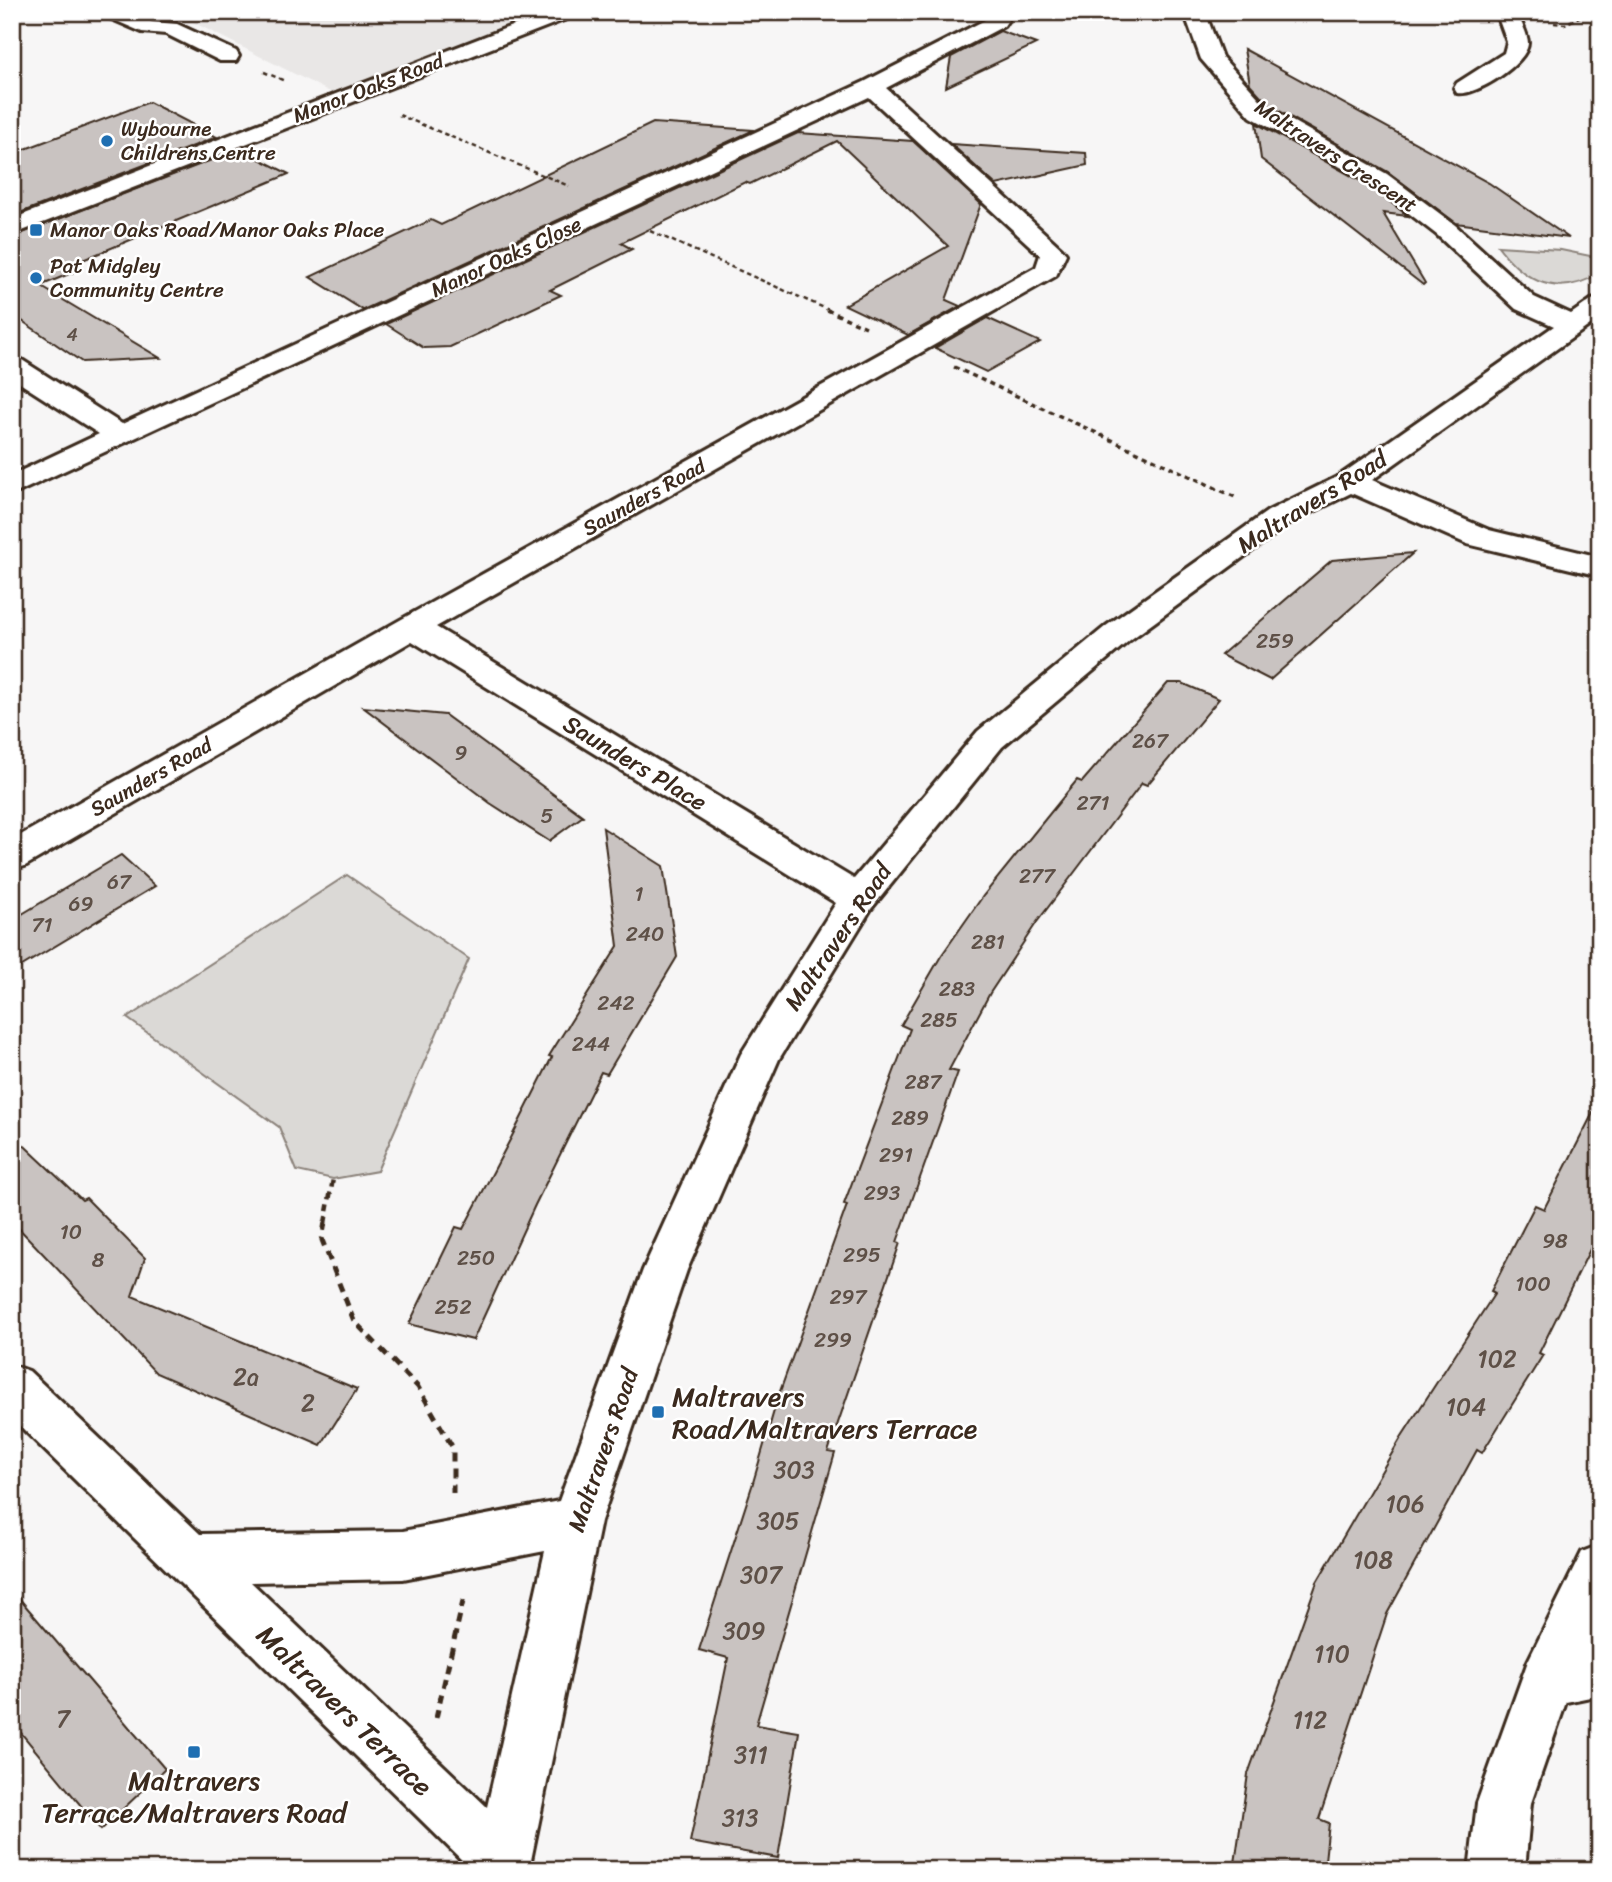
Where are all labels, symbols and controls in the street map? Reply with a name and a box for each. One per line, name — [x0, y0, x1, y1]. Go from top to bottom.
street label: Manor Oaks Road — [287, 41, 451, 134]
street label: Maltravers Crescent — [1247, 89, 1425, 223]
place label: Wybourne Childrens Centre — [121, 110, 276, 172]
marker: Wybourne Childrens Centre — [99, 133, 115, 149]
street label: Manor Oaks Close — [424, 205, 588, 309]
place label: Manor Oaks Road/Manor Oaks Place — [50, 211, 385, 249]
marker: Manor Oaks Road/Manor Oaks Place — [28, 222, 44, 238]
place label: Pat Midgley Community Centre — [50, 247, 224, 309]
marker: Pat Midgley Community Centre — [28, 270, 44, 286]
house number: 4 — [66, 319, 78, 351]
street label: Maltravers Road — [1228, 438, 1398, 565]
street label: Saunders Road — [575, 446, 714, 547]
house number: 259 — [1256, 622, 1294, 660]
street label: Saunders Place — [555, 703, 715, 823]
house number: 267 — [1132, 722, 1170, 760]
street label: Saunders Road — [83, 726, 221, 828]
house number: 9 — [455, 734, 468, 772]
house number: 271 — [1076, 784, 1110, 822]
house number: 5 — [541, 797, 554, 835]
street label: Maltravers Road — [773, 852, 905, 1020]
house number: 277 — [1019, 857, 1057, 895]
house number: 67 — [107, 863, 133, 901]
house number: 1 — [634, 875, 644, 913]
house number: 69 — [69, 885, 94, 923]
house number: 71 — [32, 906, 53, 944]
house number: 240 — [626, 915, 664, 953]
house number: 281 — [971, 923, 1005, 961]
house number: 283 — [939, 970, 976, 1008]
house number: 242 — [597, 984, 635, 1022]
house number: 285 — [920, 1001, 958, 1039]
house number: 244 — [572, 1025, 610, 1063]
house number: 287 — [905, 1063, 943, 1101]
house number: 289 — [891, 1099, 929, 1137]
house number: 291 — [879, 1136, 913, 1174]
house number: 293 — [864, 1174, 901, 1212]
house number: 10 — [60, 1213, 82, 1251]
house number: 98 — [1542, 1222, 1568, 1260]
house number: 295 — [843, 1236, 881, 1274]
house number: 250 — [457, 1239, 495, 1277]
house number: 8 — [92, 1241, 105, 1279]
house number: 100 — [1515, 1265, 1551, 1303]
house number: 297 — [829, 1278, 869, 1316]
house number: 252 — [434, 1288, 472, 1326]
house number: 299 — [814, 1321, 852, 1359]
house number: 102 — [1477, 1338, 1517, 1380]
house number: 2a — [233, 1356, 259, 1398]
street label: Maltravers Road — [555, 1360, 651, 1538]
place label: Maltravers Road/Maltravers Terrace — [672, 1372, 977, 1453]
house number: 2 — [301, 1382, 315, 1424]
house number: 104 — [1446, 1386, 1486, 1428]
marker: Maltravers Road/Maltravers Terrace — [650, 1404, 666, 1420]
house number: 303 — [773, 1449, 815, 1491]
house number: 106 — [1385, 1483, 1425, 1525]
house number: 305 — [756, 1500, 800, 1542]
house number: 108 — [1353, 1539, 1393, 1581]
house number: 307 — [740, 1554, 783, 1596]
house number: 309 — [722, 1610, 766, 1652]
street label: Maltravers Terrace — [244, 1612, 445, 1808]
house number: 110 — [1314, 1633, 1350, 1675]
house number: 7 — [56, 1698, 71, 1740]
house number: 112 — [1293, 1699, 1327, 1741]
house number: 311 — [734, 1734, 768, 1776]
marker: Maltravers Terrace/Maltravers Road — [186, 1744, 202, 1760]
place label: Maltravers Terrace/Maltravers Road — [41, 1756, 349, 1837]
house number: 313 — [722, 1797, 758, 1839]

